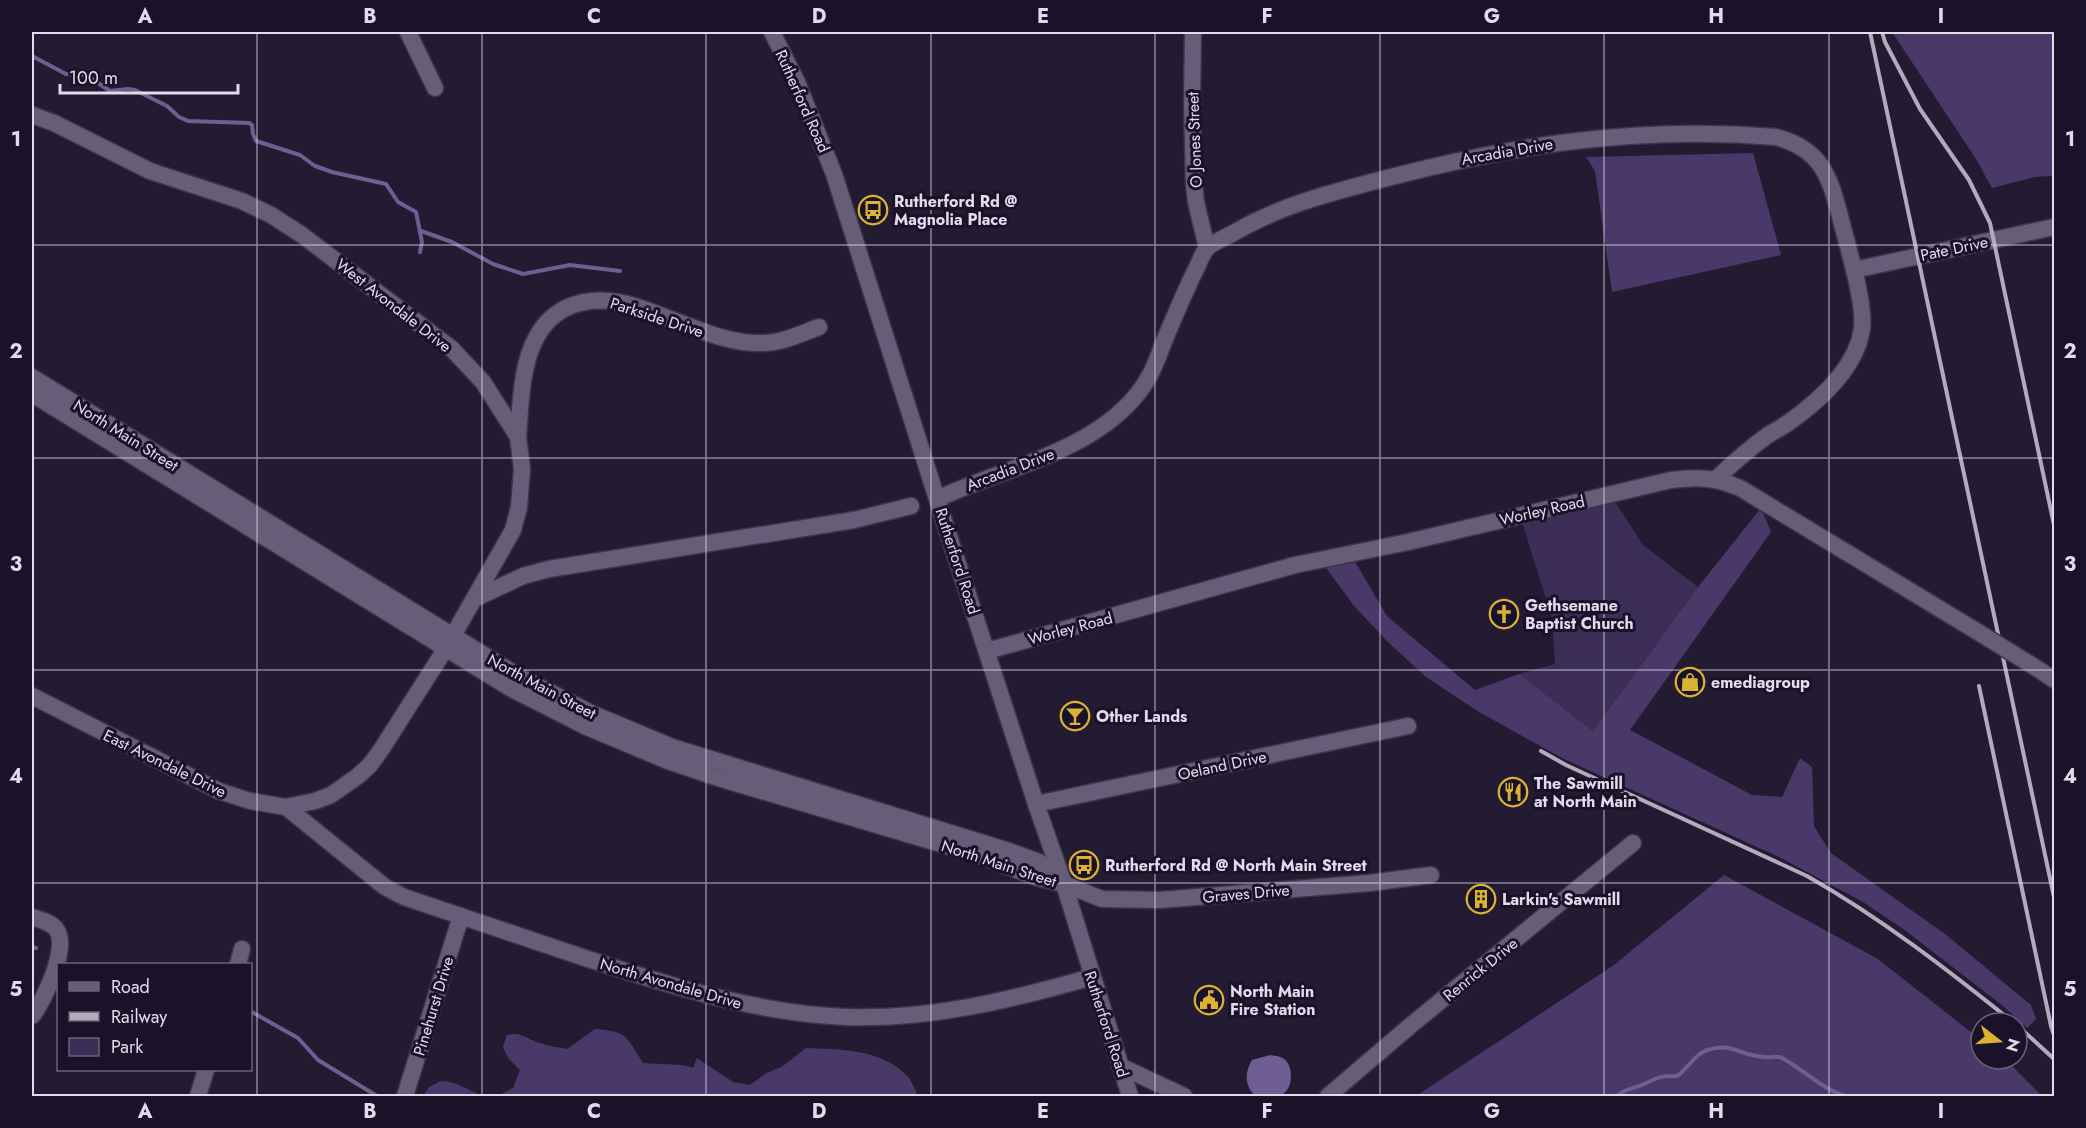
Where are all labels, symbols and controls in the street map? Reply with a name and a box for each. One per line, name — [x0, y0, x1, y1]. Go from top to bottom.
text: A — [137, 2, 153, 31]
text: B — [363, 2, 377, 31]
text: C — [587, 2, 601, 31]
text: D — [812, 2, 826, 31]
text: E — [1037, 2, 1049, 31]
text: F — [1261, 2, 1273, 31]
text: G — [1484, 2, 1500, 31]
text: H — [1708, 2, 1724, 31]
text: I — [1938, 2, 1944, 31]
street label: Rutherford Road — [770, 46, 836, 156]
scale bar — [60, 57, 238, 95]
text: 100 m — [69, 65, 118, 91]
street label: O Jones Street — [1181, 91, 1208, 188]
text: 1 — [11, 125, 21, 154]
text: 1 — [2065, 125, 2075, 154]
street label: Arcadia Drive — [1460, 132, 1555, 171]
place label: Rutherford Rd @ Magnolia Place — [894, 190, 1018, 231]
bus stop icon: Rutherford Rd @ Magnolia Place — [857, 194, 889, 226]
street label: Pate Drive — [1918, 230, 1990, 267]
street label: West Avondale Drive — [331, 253, 456, 358]
street label: Parkside Drive — [607, 292, 706, 343]
text: 2 — [9, 337, 23, 366]
text: 2 — [2063, 337, 2077, 366]
street label: North Main Street — [69, 394, 183, 477]
street label: Arcadia Drive — [963, 442, 1057, 497]
street label: Worley Road — [1497, 490, 1587, 531]
street label: Rutherford Road — [930, 505, 986, 617]
text: 3 — [10, 550, 22, 579]
text: 3 — [2064, 550, 2076, 579]
place label: Gethsemane Baptist Church — [1525, 594, 1634, 635]
church icon: Gethsemane Baptist Church — [1488, 598, 1520, 630]
street label: Worley Road — [1025, 606, 1115, 651]
street label: North Main Street — [483, 648, 600, 725]
shop icon: emediagroup — [1674, 666, 1706, 698]
place label: emediagroup — [1711, 671, 1810, 694]
bar icon: Other Lands — [1059, 700, 1091, 732]
place label: Other Lands — [1096, 705, 1187, 728]
street label: East Avondale Drive — [99, 724, 230, 803]
street label: Oeland Drive — [1176, 745, 1269, 786]
text: 4 — [9, 762, 23, 791]
text: 4 — [2063, 762, 2077, 791]
place label: The Sawmill at North Main — [1534, 772, 1637, 813]
restaurant icon: The Sawmill at North Main — [1497, 776, 1529, 808]
street label: North Main Street — [938, 834, 1060, 893]
bus stop icon: Rutherford Rd @ North Main Street — [1068, 849, 1100, 881]
place label: Rutherford Rd @ North Main Street — [1105, 854, 1368, 877]
street label: Graves Drive — [1202, 878, 1291, 909]
building icon: Larkin's Sawmill — [1465, 883, 1497, 915]
place label: Larkin's Sawmill — [1502, 888, 1620, 911]
street label: Renrick Drive — [1438, 932, 1523, 1007]
street label: North Avondale Drive — [597, 952, 744, 1015]
street label: Pinehurst Drive — [407, 954, 459, 1059]
legend — [57, 963, 252, 1071]
street label: Rutherford Road — [1079, 968, 1135, 1080]
text: Road — [111, 974, 150, 1000]
text: 5 — [10, 975, 23, 1004]
text: 5 — [2064, 975, 2077, 1004]
place label: North Main Fire Station — [1230, 980, 1315, 1021]
public building icon: North Main Fire Station — [1193, 984, 1225, 1016]
text: Railway — [111, 1004, 167, 1030]
north arrow — [1969, 1011, 2029, 1071]
text: Park — [111, 1034, 143, 1060]
text: N — [2000, 1036, 2026, 1055]
text: A — [137, 1097, 153, 1126]
text: B — [363, 1097, 377, 1126]
text: C — [587, 1097, 601, 1126]
text: D — [812, 1097, 826, 1126]
text: E — [1037, 1097, 1049, 1126]
text: F — [1261, 1097, 1273, 1126]
text: G — [1484, 1097, 1500, 1126]
text: H — [1708, 1097, 1724, 1126]
text: I — [1938, 1097, 1944, 1126]

